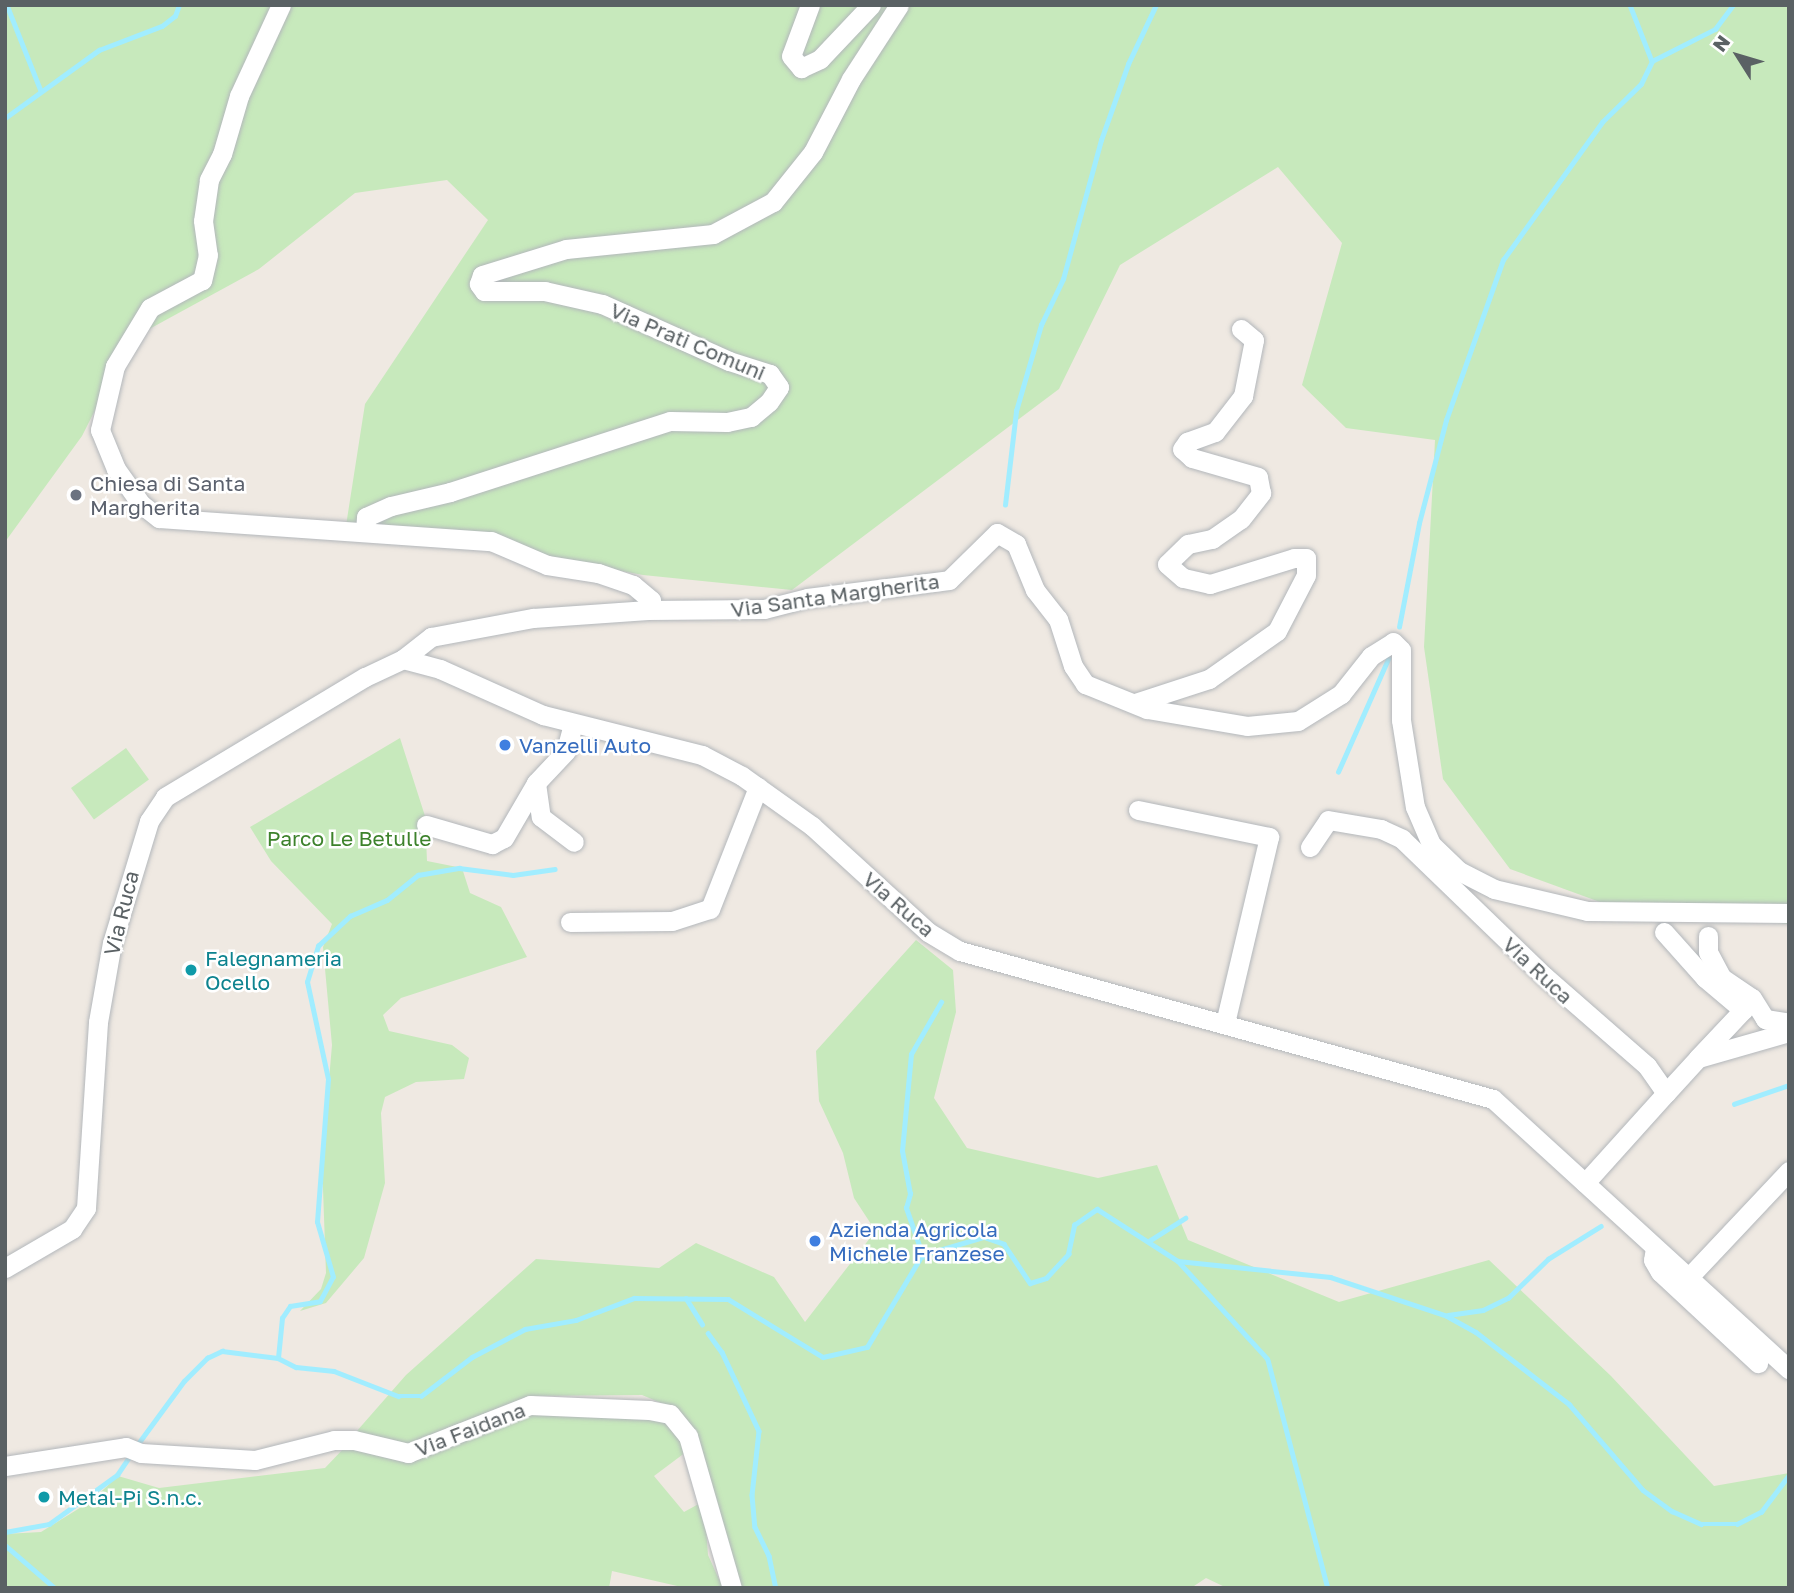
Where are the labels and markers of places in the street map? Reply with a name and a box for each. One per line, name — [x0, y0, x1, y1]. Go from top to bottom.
place label: Chiesa di Santa Margherita — [90, 470, 245, 520]
marker: Chiesa di Santa Margherita — [68, 487, 84, 503]
place label: Vanzelli Auto — [519, 732, 651, 758]
marker: Vanzelli Auto — [497, 737, 513, 753]
place label: Falegnameria Ocello — [205, 945, 342, 995]
marker: Falegnameria Ocello — [183, 962, 199, 978]
place label: Azienda Agricola Michele Franzese — [829, 1216, 1005, 1266]
marker: Azienda Agricola Michele Franzese — [807, 1233, 823, 1249]
place label: Metal-Pi S.n.c. — [58, 1484, 203, 1510]
marker: Metal-Pi S.n.c. — [36, 1489, 52, 1505]

